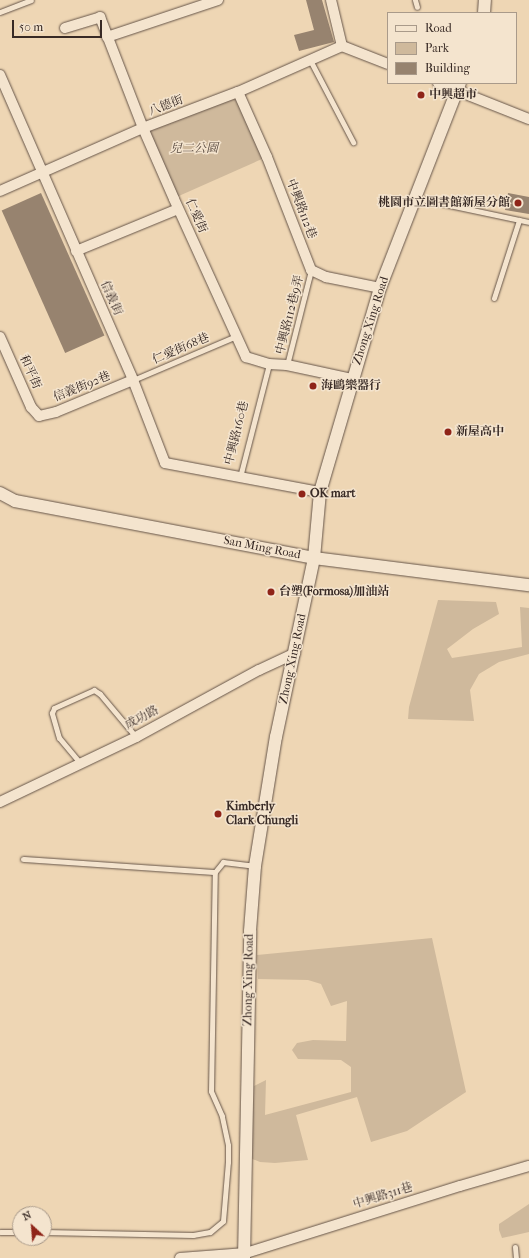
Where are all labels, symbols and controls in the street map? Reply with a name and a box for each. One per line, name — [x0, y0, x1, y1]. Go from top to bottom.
scale bar — [14, 12, 104, 38]
legend — [387, 12, 517, 84]
text: 50 m — [19, 20, 43, 34]
text: Road — [425, 21, 452, 35]
text: Park — [425, 41, 449, 55]
text: Building — [425, 61, 470, 75]
place label: 中興超市 — [429, 88, 477, 102]
marker: 中興超市 — [416, 90, 426, 100]
street label: 八德街 — [147, 93, 185, 119]
park label: 兒二公園 — [170, 142, 218, 156]
street label: 中興路112巷 — [283, 177, 319, 241]
place label: 桃園市立圖書館新屋分館 — [378, 196, 510, 210]
street label: 仁愛街 — [182, 197, 210, 235]
marker: 桃園市立圖書館新屋分館 — [513, 198, 523, 208]
street label: 中興路112巷9弄 — [273, 274, 307, 356]
street label: Zhong Xing Road — [350, 275, 392, 367]
street label: 信義街 — [97, 279, 125, 317]
street label: 仁愛街68巷 — [150, 331, 212, 367]
street label: 和平街 — [16, 353, 44, 391]
street label: 信義街92巷 — [51, 369, 113, 405]
place label: 海鷗樂器行 — [321, 379, 381, 393]
marker: 海鷗樂器行 — [308, 381, 318, 391]
street label: 中興路160巷 — [222, 400, 252, 466]
place label: 新屋高中 — [456, 425, 504, 439]
marker: 新屋高中 — [443, 427, 453, 437]
place label: OK mart — [310, 487, 356, 501]
marker: OK mart — [297, 489, 307, 499]
street label: San Ming Road — [222, 533, 302, 563]
place label: 台塑(Formosa)加油站 — [279, 585, 389, 599]
marker: 台塑(Formosa)加油站 — [266, 587, 276, 597]
street label: Zhong Xing Road — [276, 612, 310, 706]
street label: 成功路 — [123, 703, 161, 733]
place label: Kimberly Clark Chungli — [226, 800, 298, 828]
marker: Kimberly Clark Chungli — [213, 809, 223, 819]
street label: Zhong Xing Road — [241, 934, 257, 1026]
street label: 中興路311巷 — [351, 1180, 415, 1212]
north arrow — [12, 1206, 52, 1246]
text: N — [20, 1208, 34, 1223]

